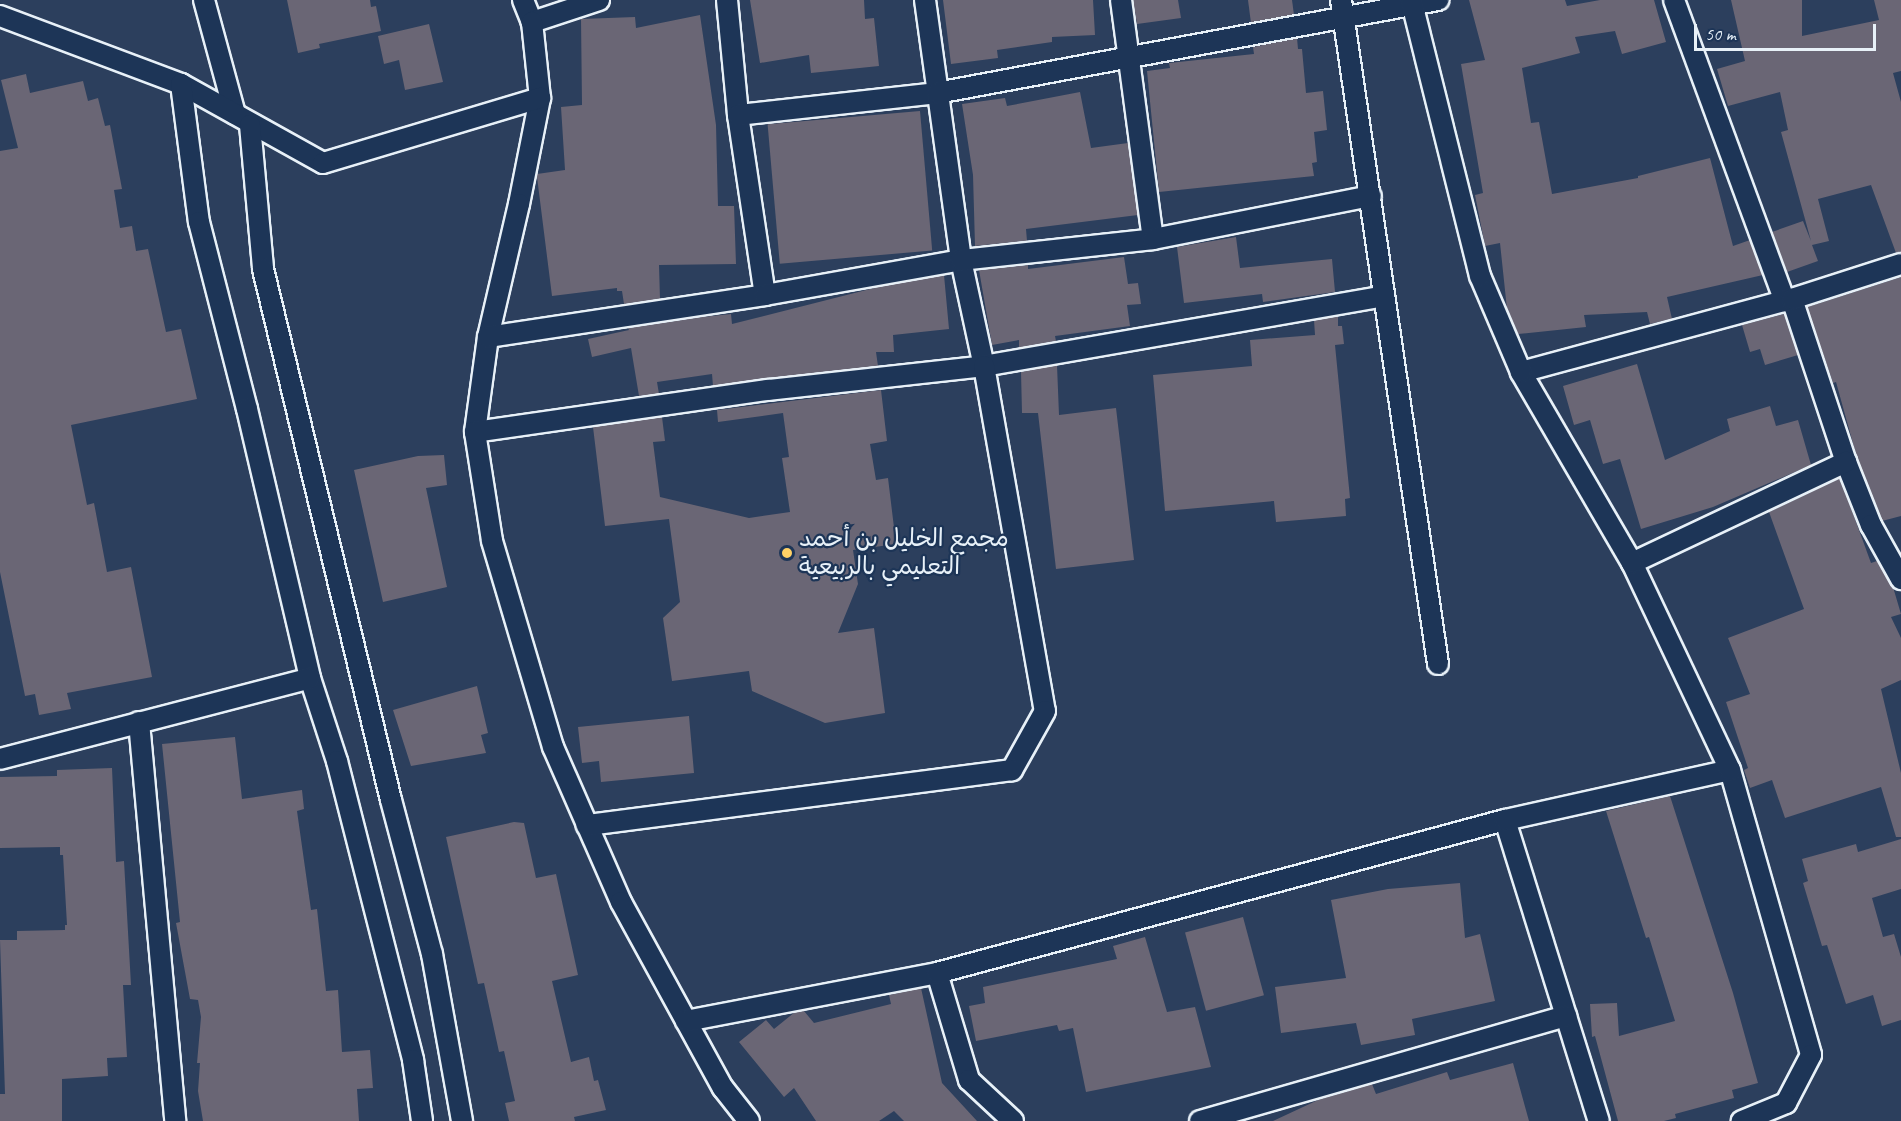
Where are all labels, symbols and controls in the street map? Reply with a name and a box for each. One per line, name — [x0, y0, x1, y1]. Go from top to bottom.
scale bar — [1697, 12, 1878, 50]
text: 50 m — [1705, 23, 1736, 45]
place label: مجمع الخليل بن أحمد التعليمي بالربيعية — [799, 525, 1009, 581]
marker: مجمع الخليل بن أحمد التعليمي بالربيعية — [780, 546, 794, 560]

